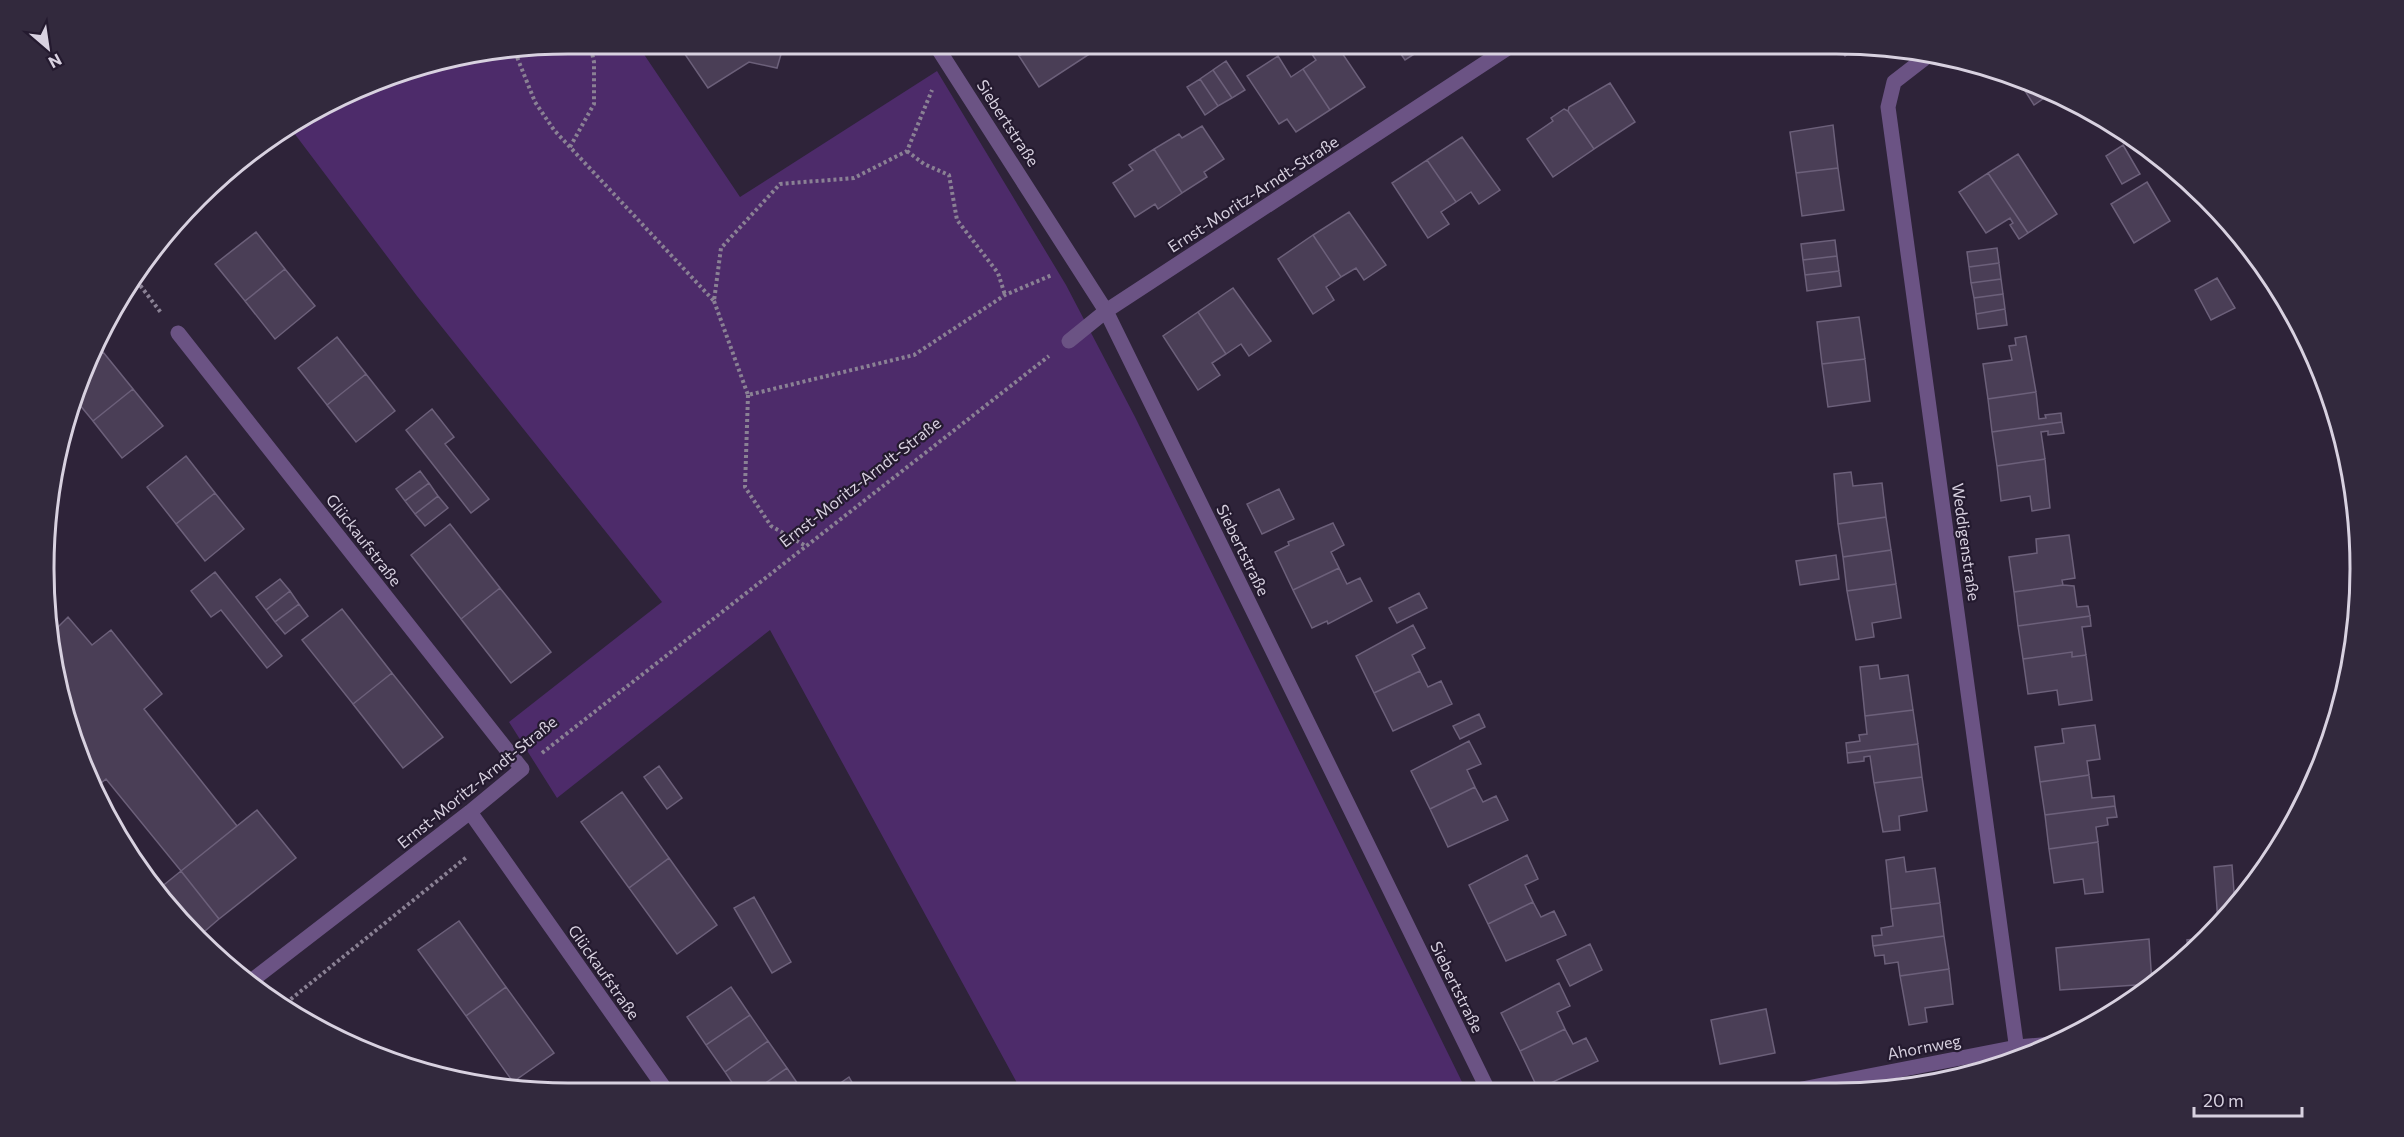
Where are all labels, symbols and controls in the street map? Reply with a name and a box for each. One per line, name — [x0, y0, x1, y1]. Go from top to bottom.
north arrow — [18, 18, 78, 78]
text: N — [46, 50, 65, 73]
street label: Siebertstraße — [973, 76, 1043, 170]
street label: Ernst-Moritz-Arndt-Straße — [1164, 131, 1342, 256]
street label: Ernst-Moritz-Arndt-Straße — [775, 413, 944, 551]
street label: Weddigenstraße — [1949, 482, 1984, 602]
street label: Glückaufstraße — [323, 490, 406, 589]
street label: Siebertstraße — [1213, 501, 1274, 599]
street label: Ernst-Moritz-Arndt-Straße — [393, 711, 560, 852]
street label: Glückaufstraße — [565, 921, 644, 1023]
street label: Siebertstraße — [1427, 938, 1488, 1036]
street label: Ahornweg — [1885, 1030, 1963, 1063]
scale bar — [2194, 1080, 2302, 1118]
text: 20 m — [2203, 1089, 2244, 1111]

